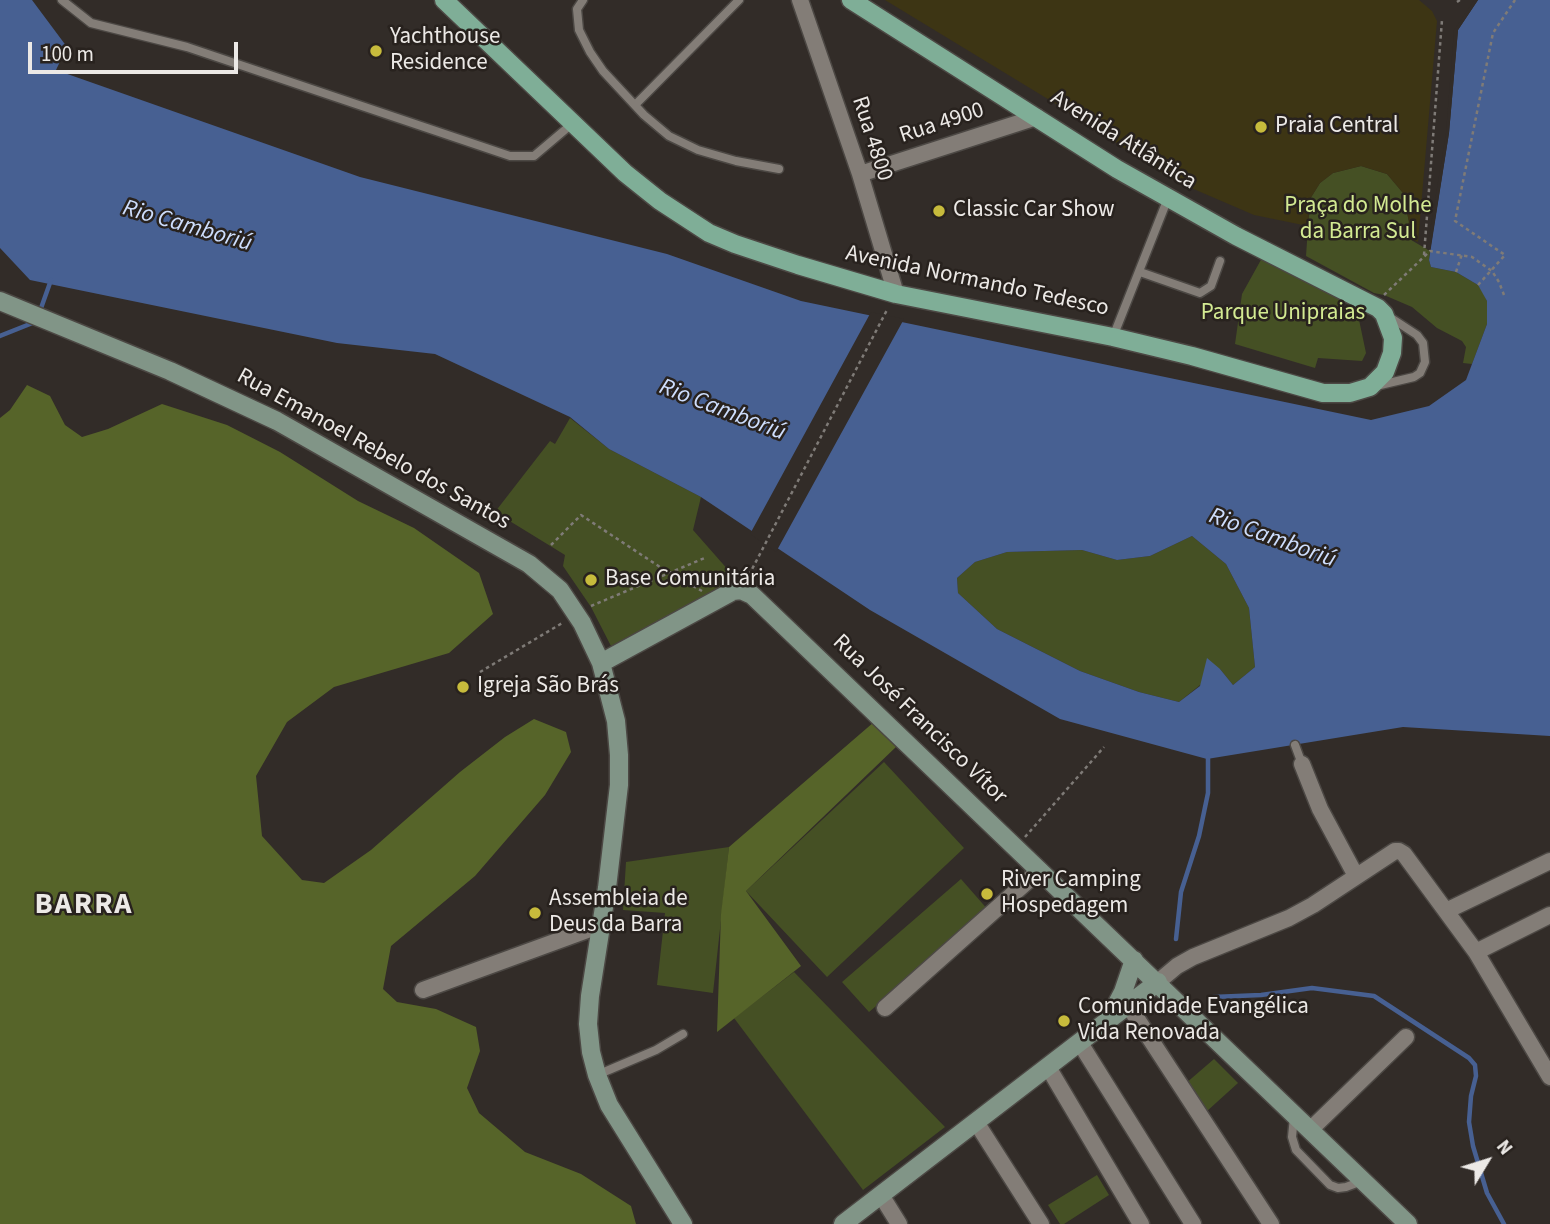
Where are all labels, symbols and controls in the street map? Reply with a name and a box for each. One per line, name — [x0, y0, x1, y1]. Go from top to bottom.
place label: Yachthouse Residence — [390, 24, 500, 78]
scale bar — [32, 28, 242, 72]
text: 100 m — [41, 39, 94, 69]
marker: Yachthouse Residence — [368, 43, 384, 59]
street label: Avenida Atlântica — [1045, 85, 1201, 197]
street label: Rua 4800 — [844, 93, 898, 185]
street label: Rua 4900 — [896, 97, 988, 151]
place label: Praia Central — [1275, 113, 1399, 141]
marker: Praia Central — [1253, 119, 1269, 135]
park label: Praça do Molhe da Barra Sul — [1284, 193, 1432, 247]
water label: Rio Camboriú — [119, 195, 255, 259]
place label: Classic Car Show — [953, 197, 1115, 225]
marker: Classic Car Show — [931, 203, 947, 219]
street label: Avenida Normando Tedesco — [843, 241, 1111, 323]
park label: Parque Unipraias — [1201, 300, 1365, 328]
street label: Rua Emanoel Rebelo dos Santos — [232, 363, 514, 537]
water label: Rio Camboriú — [655, 374, 789, 448]
water label: Rio Camboriú — [1205, 503, 1339, 575]
place label: Base Comunitária — [605, 566, 775, 594]
marker: Base Comunitária — [583, 572, 599, 588]
street label: Rua José Francisco Vítor — [826, 630, 1012, 810]
place label: Igreja São Brás — [477, 673, 619, 701]
marker: Igreja São Brás — [455, 679, 471, 695]
place label: River Camping Hospedagem — [1001, 867, 1141, 921]
place label: Assembleia de Deus da Barra — [549, 886, 688, 940]
marker: River Camping Hospedagem — [979, 886, 995, 902]
district label: BARRA — [35, 888, 133, 924]
marker: Assembleia de Deus da Barra — [527, 905, 543, 921]
place label: Comunidade Evangélica Vida Renovada — [1078, 994, 1309, 1048]
marker: Comunidade Evangélica Vida Renovada — [1056, 1013, 1072, 1029]
north arrow — [1452, 1126, 1522, 1196]
text: N — [1489, 1134, 1518, 1161]

